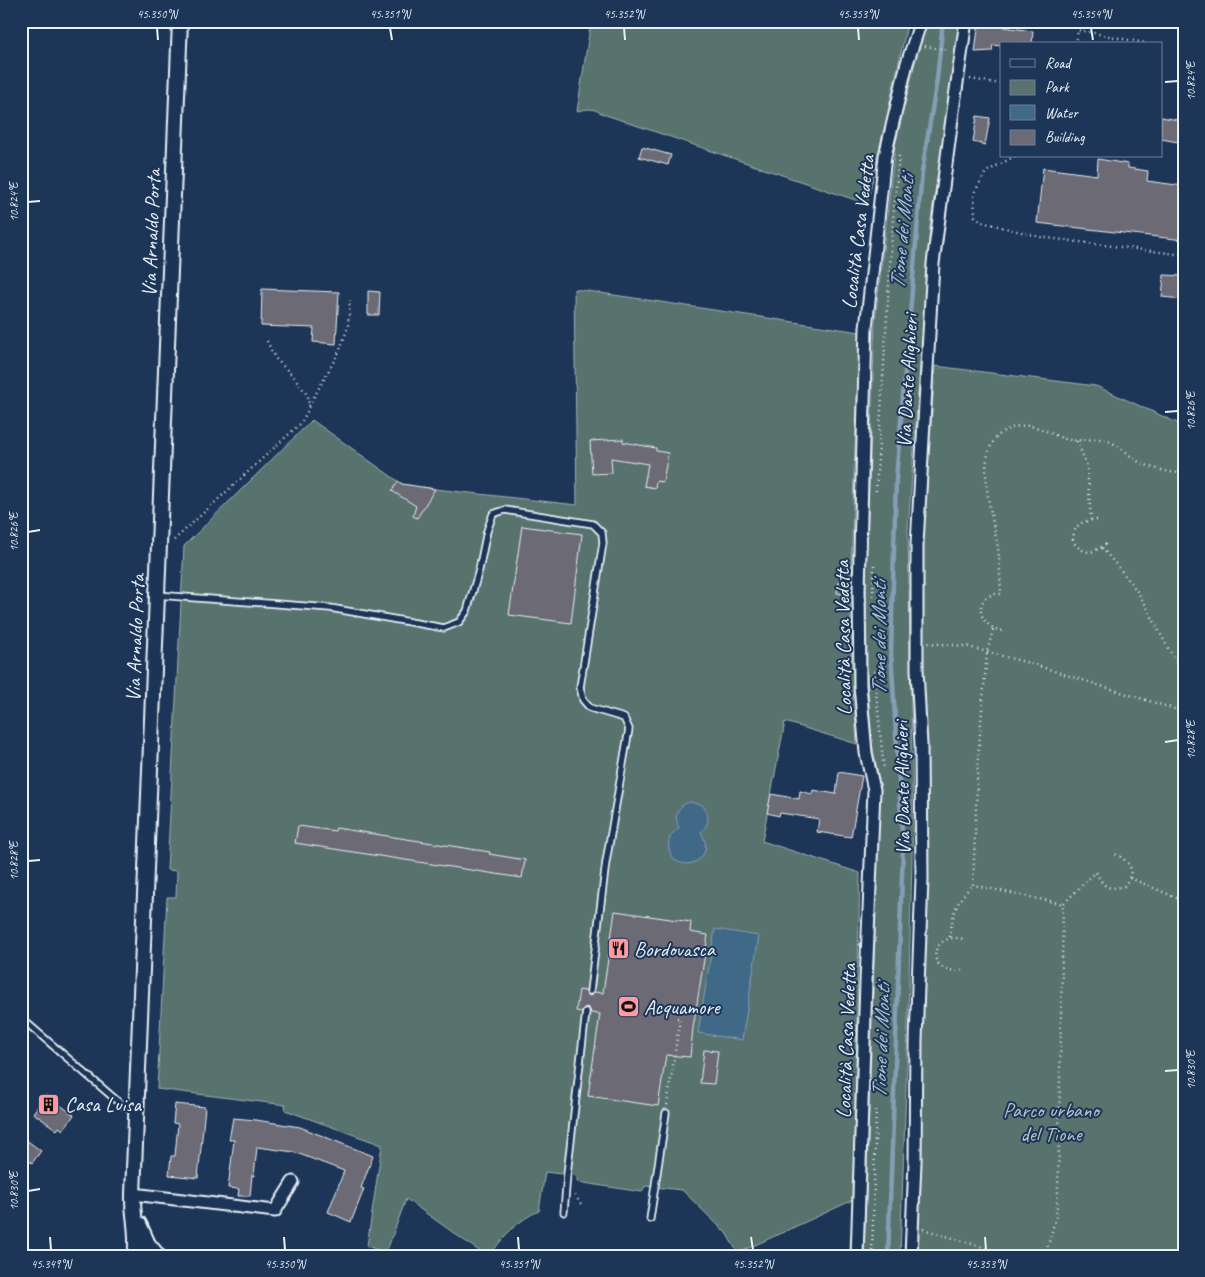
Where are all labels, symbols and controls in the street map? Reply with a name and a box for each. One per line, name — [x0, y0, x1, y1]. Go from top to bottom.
text: 45.350°N — [137, 6, 179, 22]
text: 45.351°N — [370, 6, 412, 22]
text: 45.352°N — [604, 6, 646, 22]
text: 45.353°N — [838, 6, 880, 22]
text: 45.354°N — [1071, 6, 1113, 22]
legend — [1000, 42, 1162, 158]
text: Road — [1045, 54, 1072, 73]
text: 10.824°E — [1183, 60, 1199, 101]
text: Park — [1045, 78, 1070, 97]
text: Water — [1045, 104, 1079, 123]
text: Building — [1045, 128, 1085, 147]
street label: Località Casa Vedetta — [836, 152, 881, 310]
street label: Via Arnaldo Porta — [136, 166, 166, 297]
water label: Tione dei Monti — [883, 168, 921, 290]
text: 10.824°E — [6, 181, 22, 222]
street label: Via Dante Alighieri — [891, 310, 924, 449]
text: 10.826°E — [1183, 390, 1199, 431]
text: 10.826°E — [6, 511, 22, 552]
street label: Località Casa Vedetta — [829, 559, 857, 715]
street label: Via Arnaldo Porta — [120, 571, 150, 702]
water label: Tione dei Monti — [865, 575, 893, 695]
street label: Via Dante Alighieri — [888, 718, 916, 855]
text: 10.828°E — [1183, 719, 1199, 760]
text: 10.828°E — [6, 840, 22, 881]
place label: Bordovasca — [634, 936, 717, 962]
restaurant icon: Bordovasca — [606, 937, 630, 961]
street label: Località Casa Vedetta — [830, 962, 862, 1119]
water label: Tione dei Monti — [865, 977, 897, 1099]
place label: Acquamore — [644, 994, 722, 1020]
sports icon: Acquamore — [616, 995, 640, 1019]
text: 10.830°E — [1183, 1049, 1199, 1090]
place label: Casa Luisa — [65, 1091, 143, 1117]
building icon: Casa Luisa — [37, 1092, 61, 1116]
park label: Parco urbano del Tione — [1003, 1097, 1101, 1147]
text: 10.830°E — [6, 1170, 22, 1211]
text: 45.349°N — [31, 1256, 73, 1272]
text: 45.350°N — [265, 1256, 307, 1272]
text: 45.351°N — [499, 1256, 541, 1272]
text: 45.352°N — [733, 1256, 775, 1272]
text: 45.353°N — [966, 1256, 1008, 1272]

